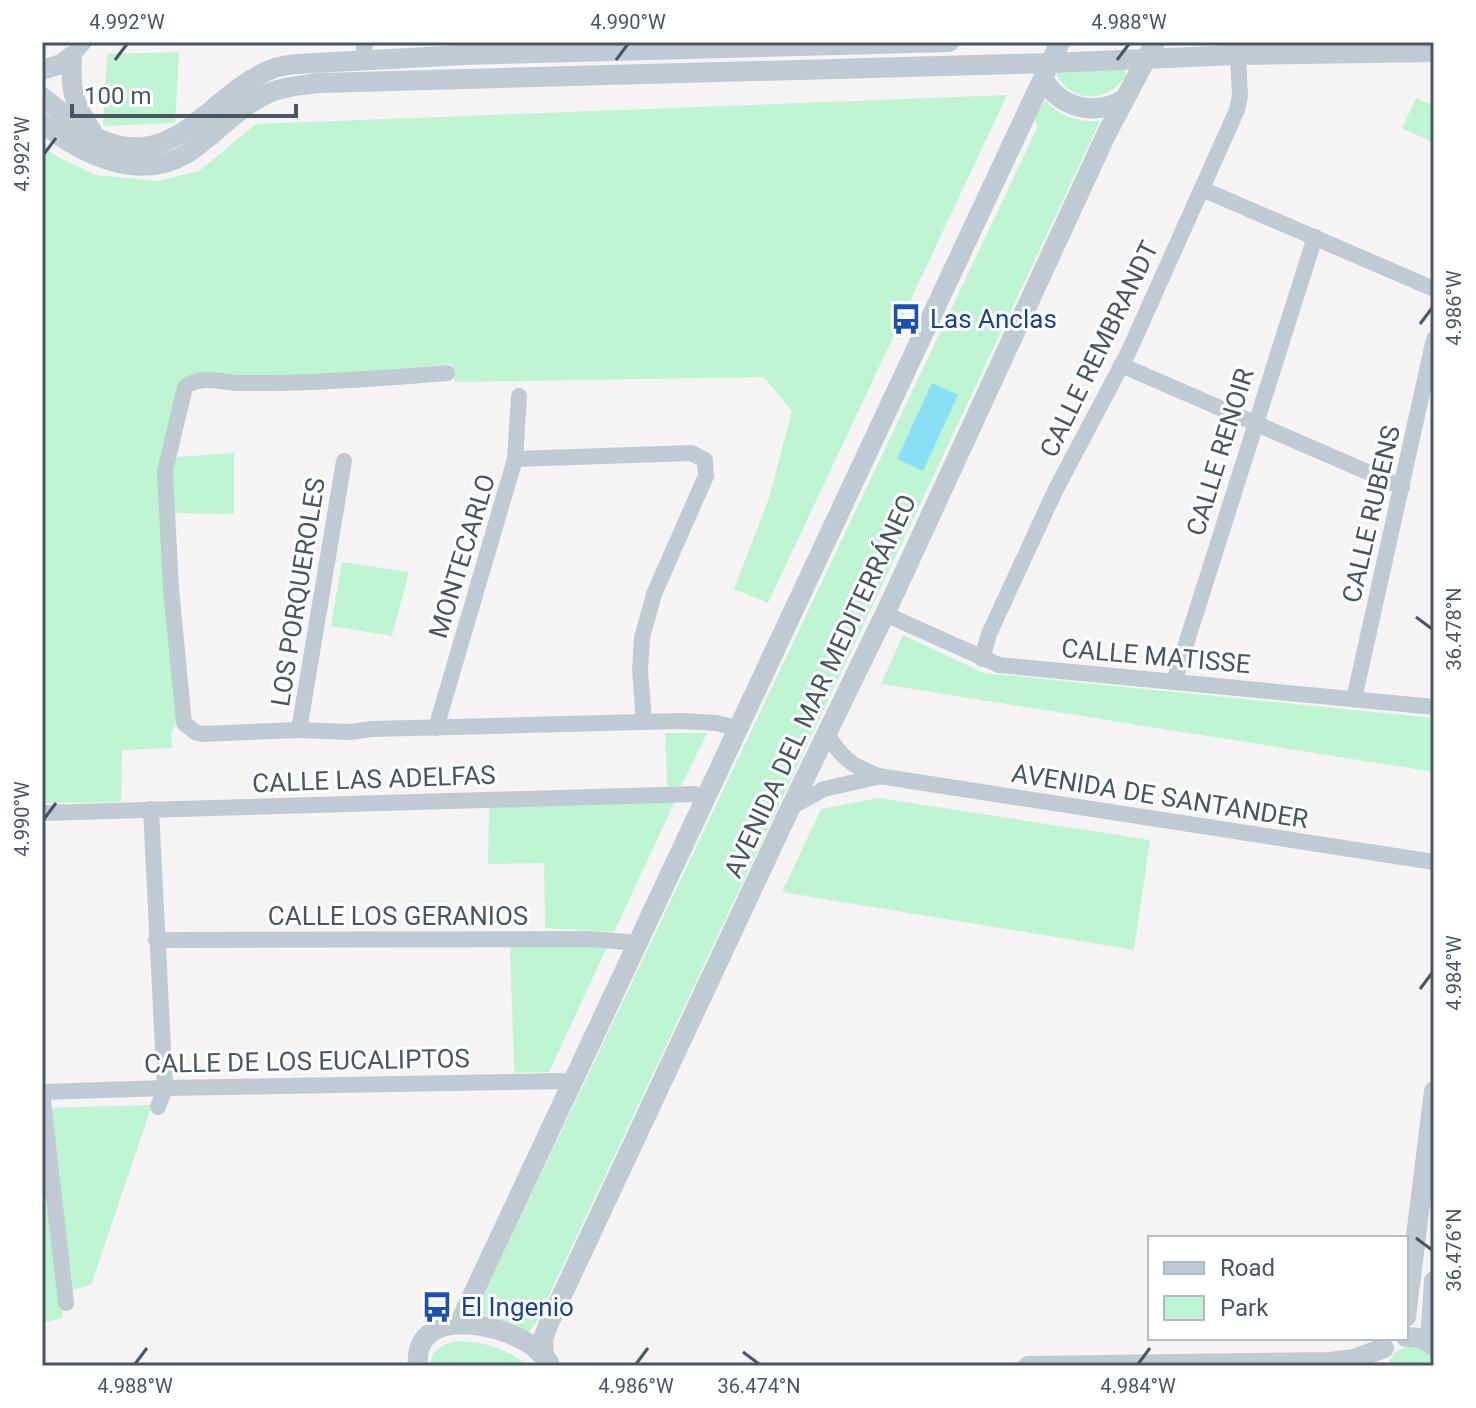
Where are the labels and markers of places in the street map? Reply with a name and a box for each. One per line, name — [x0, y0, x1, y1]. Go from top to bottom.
bus stop icon: Las Anclas — [889, 302, 923, 336]
place label: Las Anclas — [930, 304, 1057, 334]
bus stop icon: El Ingenio — [420, 1290, 454, 1324]
place label: El Ingenio — [461, 1292, 574, 1322]

